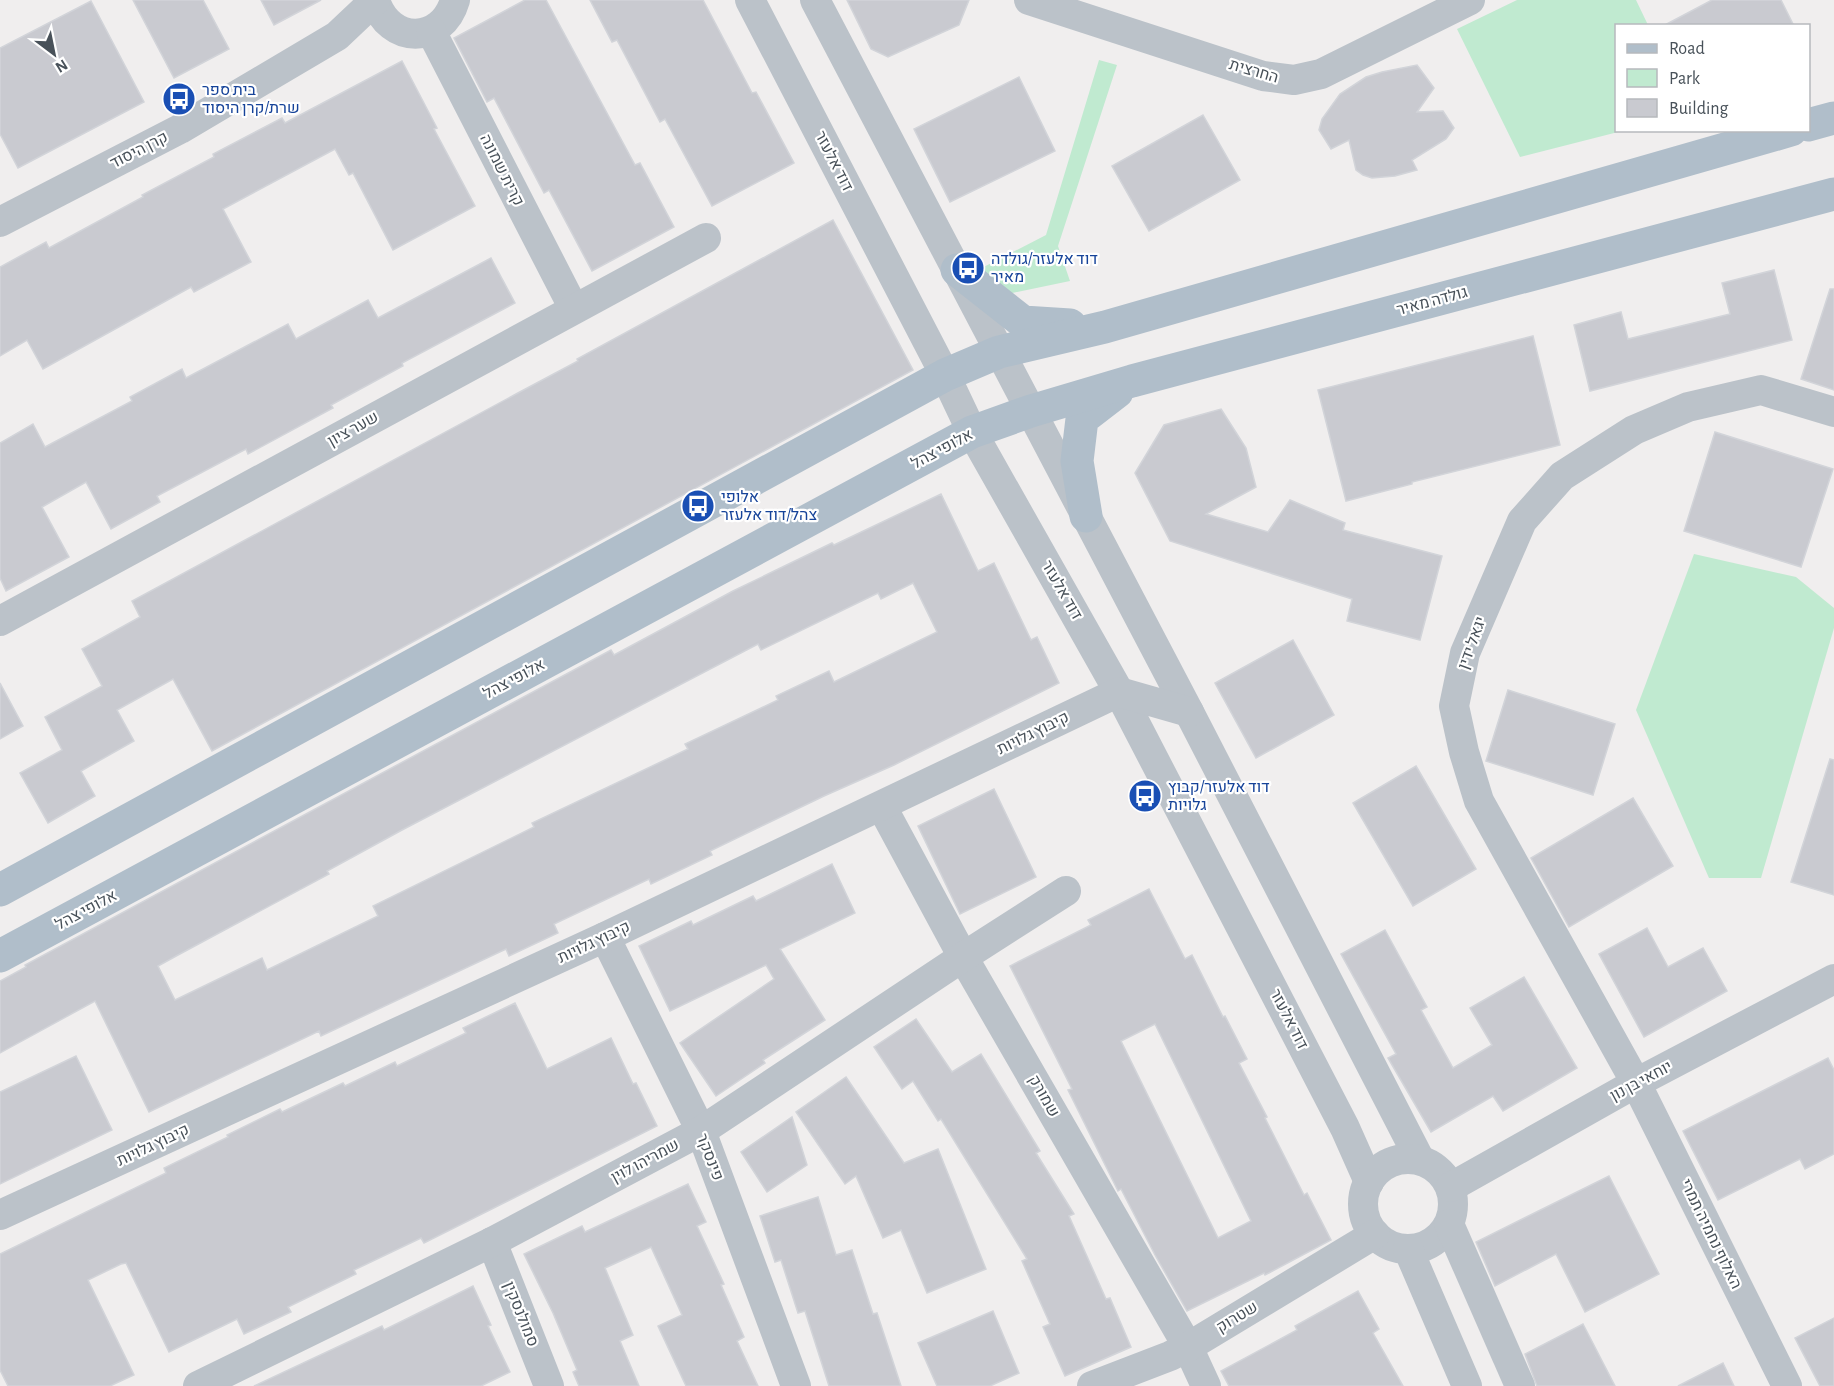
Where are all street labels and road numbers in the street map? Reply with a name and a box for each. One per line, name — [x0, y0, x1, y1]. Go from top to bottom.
street label: החרצית — [1228, 56, 1280, 86]
street label: דוד אלעזר — [812, 128, 856, 194]
street label: קרן היסוד — [108, 129, 170, 171]
street label: קרית שמונה — [477, 132, 527, 208]
street label: גולדה מאיר — [1395, 284, 1469, 318]
street label: שער ציון — [325, 409, 381, 449]
street label: אלופי צהל — [909, 426, 975, 472]
street label: דוד אלעזר — [1039, 558, 1085, 622]
street label: יגאל ידין — [1455, 615, 1489, 671]
street label: אלופי צהל — [481, 656, 547, 702]
street label: קיבוץ גלויות — [995, 709, 1071, 757]
street label: אלופי צהל — [53, 887, 119, 933]
street label: קיבוץ גלויות — [555, 918, 633, 966]
street label: דוד אלעזר — [1267, 986, 1311, 1052]
street label: יוחאי בן נון — [1607, 1058, 1675, 1104]
street label: שמורק — [1026, 1072, 1062, 1120]
street label: קיבוץ גלויות — [114, 1121, 192, 1169]
street label: פינסקר — [694, 1131, 726, 1183]
street label: שמריהו לוין — [608, 1136, 682, 1186]
street label: האלוף נחמיה תמרי — [1677, 1177, 1745, 1291]
street label: סמולנסקין — [501, 1279, 541, 1349]
street label: שטרוק — [1214, 1299, 1260, 1335]

